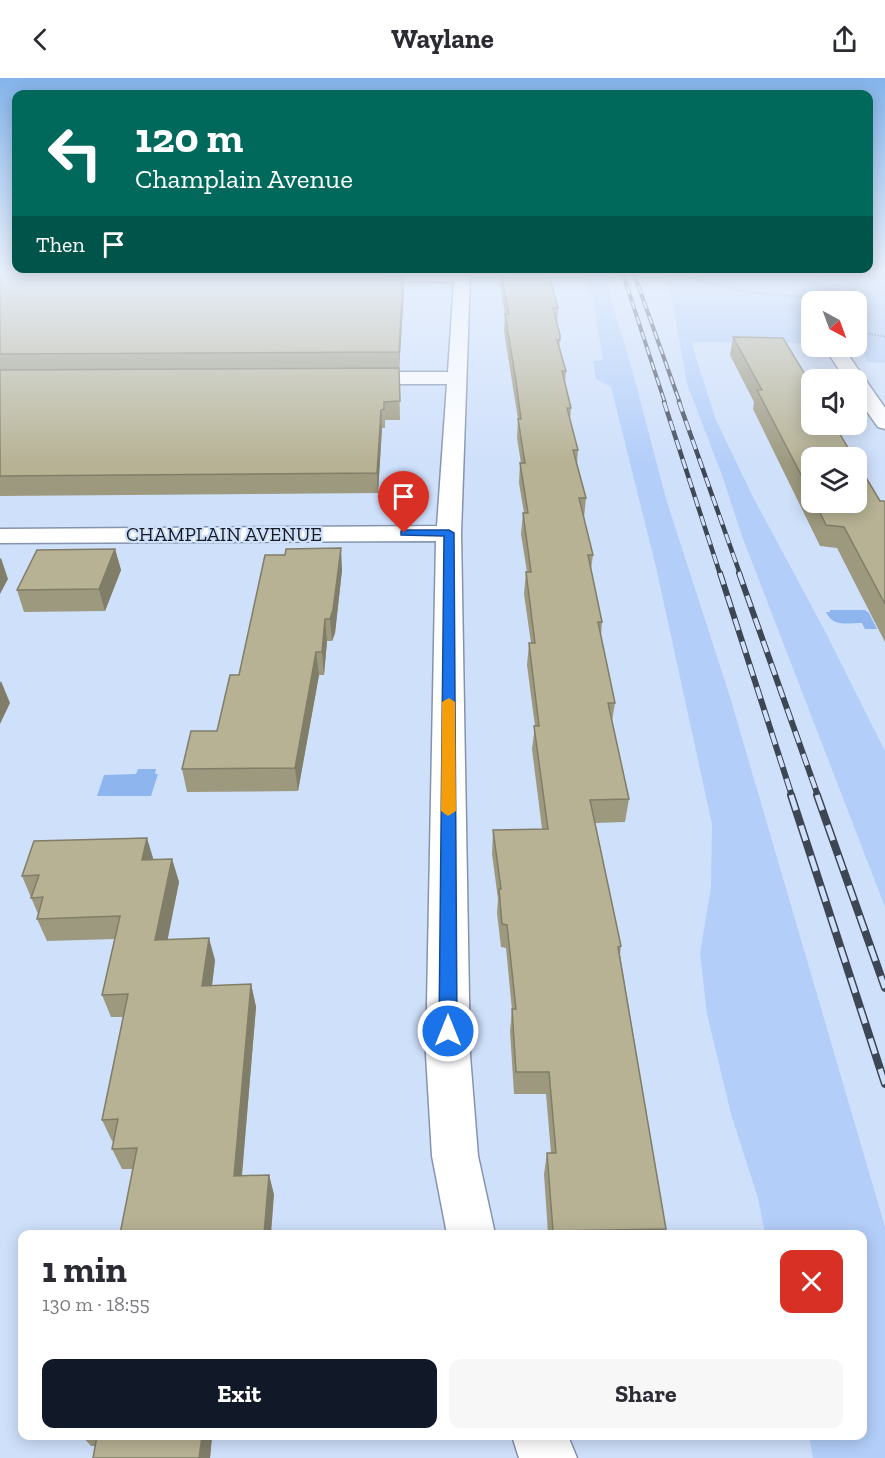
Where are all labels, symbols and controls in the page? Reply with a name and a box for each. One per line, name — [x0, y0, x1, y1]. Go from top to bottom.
icon: back — [24, 23, 57, 56]
text: Waylane — [391, 23, 494, 55]
icon: share — [828, 23, 861, 56]
text: 120 m — [135, 112, 243, 163]
icon: left — [36, 114, 114, 192]
text: Champlain Avenue — [135, 163, 353, 195]
icon: arrive — [97, 228, 130, 261]
text: Then — [36, 231, 85, 258]
north arrow — [801, 291, 867, 357]
map controls — [801, 291, 867, 513]
button: sound — [801, 369, 867, 435]
button: layers — [801, 447, 867, 513]
pin — [378, 471, 429, 533]
icon: arrive — [387, 480, 420, 513]
street label: CHAMPLAIN AVENUE — [126, 522, 322, 546]
position arrow — [416, 999, 480, 1063]
text: 1 min — [42, 1248, 127, 1291]
button: close — [780, 1250, 843, 1313]
text: 130 m · 18:55 — [42, 1292, 150, 1316]
button: Exit — [42, 1359, 437, 1428]
button: Share — [449, 1359, 843, 1428]

